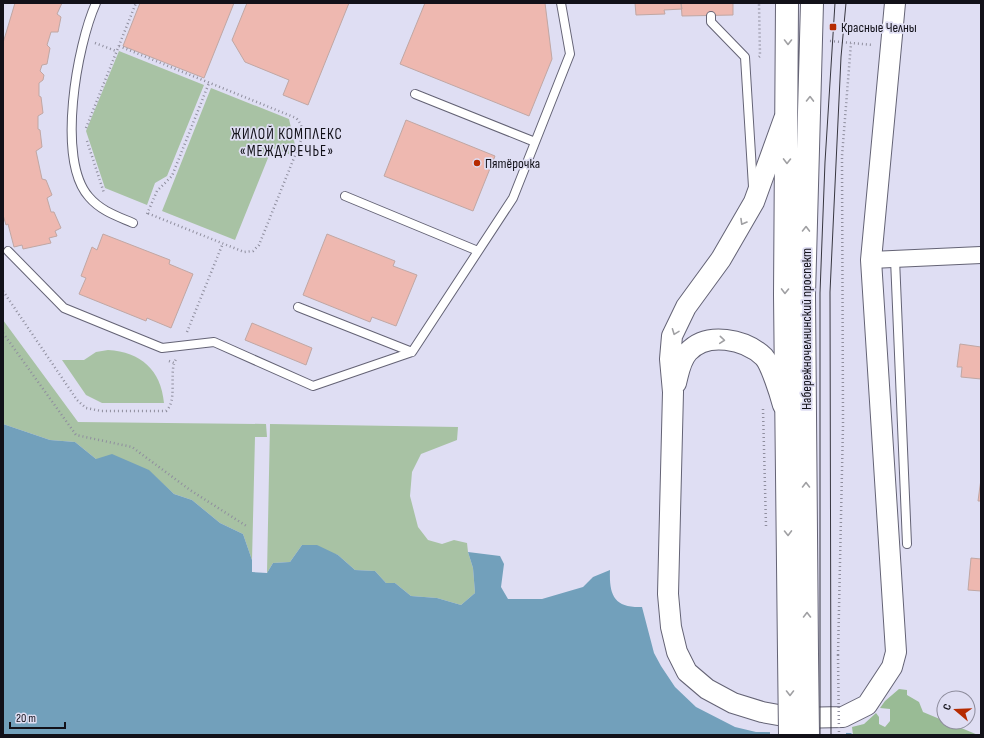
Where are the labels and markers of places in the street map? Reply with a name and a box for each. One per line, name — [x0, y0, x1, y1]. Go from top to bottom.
place label: Красные Челны — [841, 19, 917, 36]
marker: Красные Челны — [828, 22, 838, 32]
place label: Пятёрочка — [485, 155, 540, 172]
marker: Пятёрочка — [472, 158, 482, 168]

